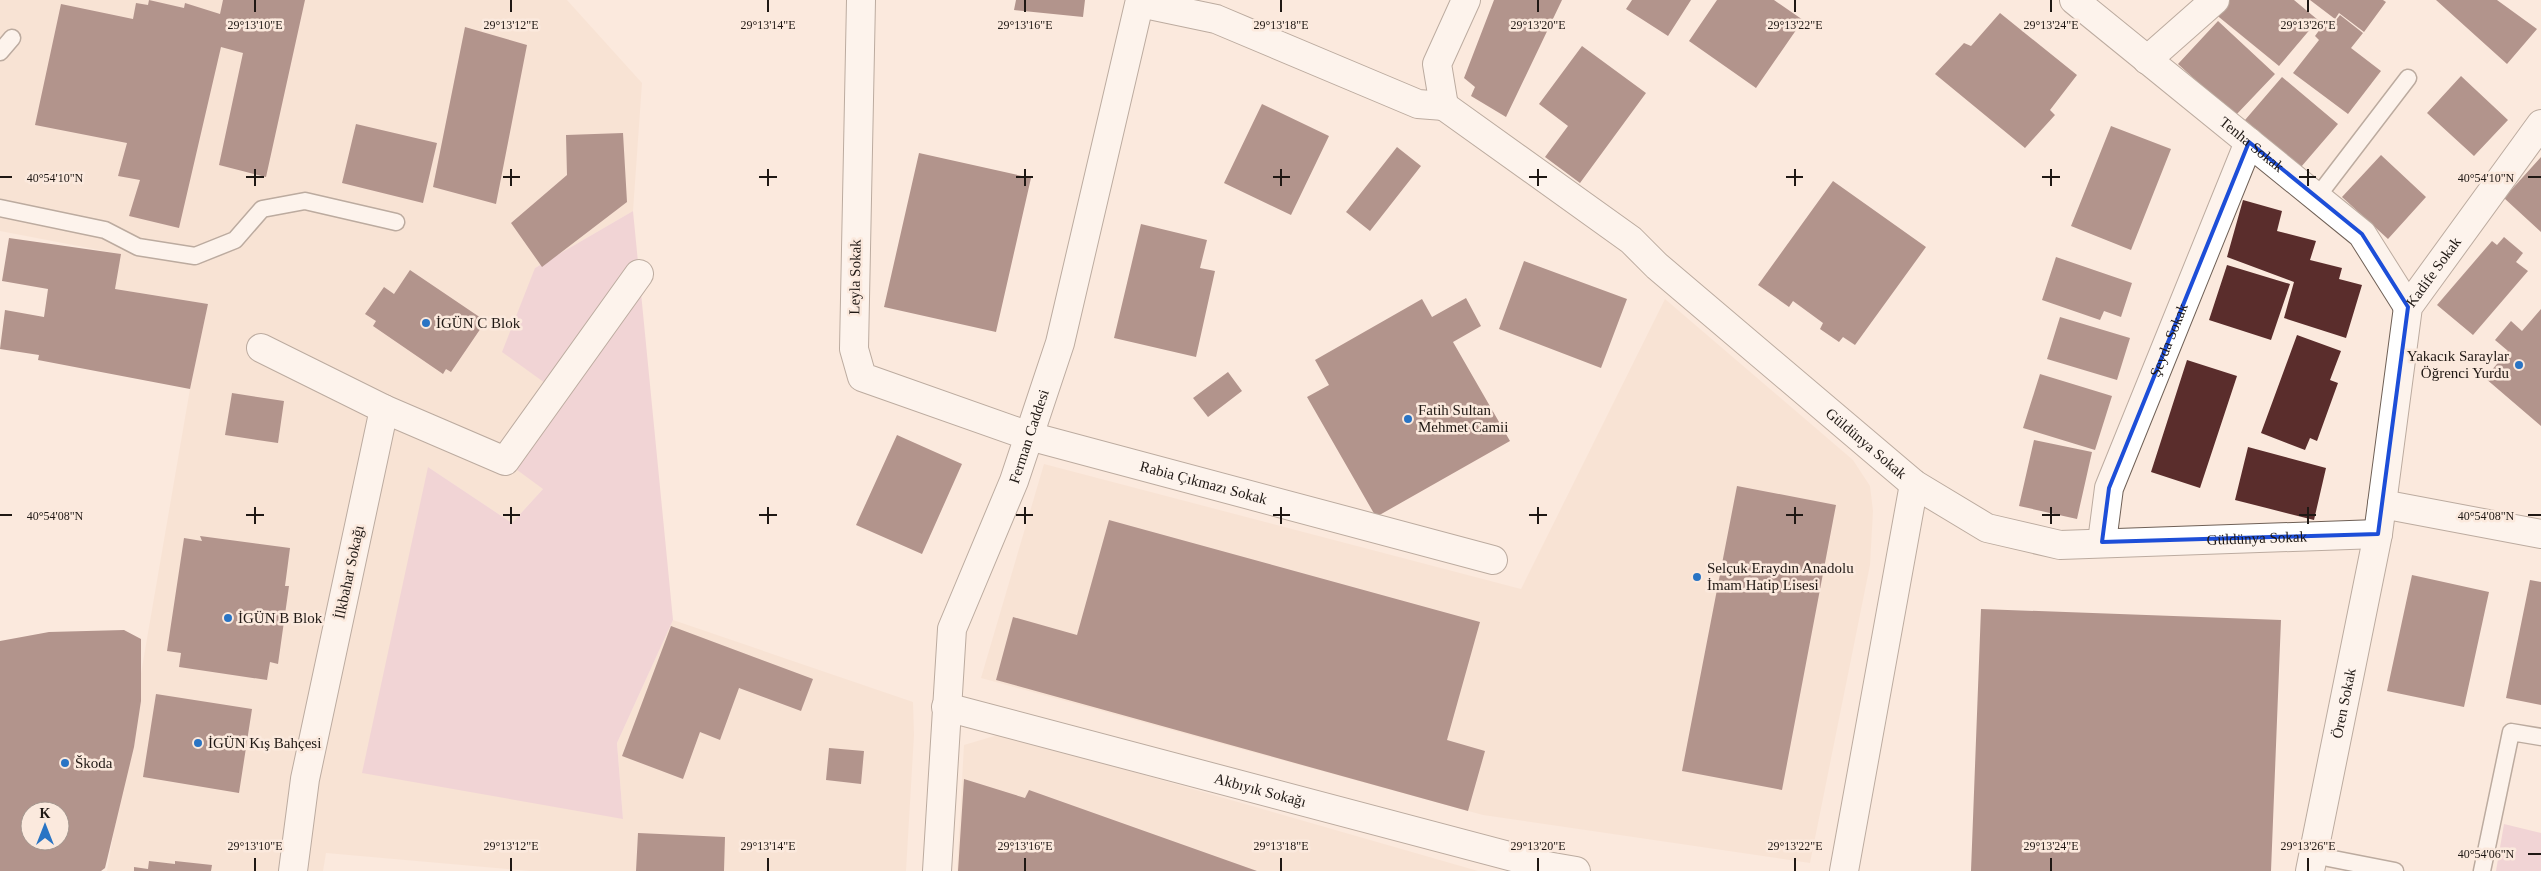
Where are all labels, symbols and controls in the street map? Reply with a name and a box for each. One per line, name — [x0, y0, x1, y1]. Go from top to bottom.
text: 29°13'10"E — [227, 18, 283, 32]
text: 29°13'12"E — [483, 18, 539, 32]
text: 29°13'14"E — [740, 18, 796, 32]
text: 29°13'16"E — [997, 18, 1053, 32]
text: 29°13'18"E — [1253, 18, 1309, 32]
text: 29°13'20"E — [1510, 18, 1566, 32]
text: 29°13'22"E — [1767, 18, 1823, 32]
text: 29°13'24"E — [2023, 18, 2079, 32]
text: 29°13'26"E — [2280, 18, 2336, 32]
street label: Tenha Sokak — [2217, 114, 2287, 175]
text: 40°54'10"N — [27, 171, 84, 185]
text: 40°54'10"N — [2458, 171, 2515, 185]
street label: Kadife Sokak — [2403, 234, 2464, 310]
street label: Leyla Sokak — [846, 239, 864, 315]
street label: Şeyda Sokak — [2147, 301, 2191, 379]
place label: İGÜN C Blok — [436, 315, 521, 331]
marker: İGÜN C Blok — [420, 317, 432, 329]
place label: Yakacık Saraylar Öğrenci Yurdu — [2407, 348, 2509, 381]
marker: Yakacık Saraylar Öğrenci Yurdu — [2513, 359, 2525, 371]
street label: Ferman Caddesi — [1006, 387, 1052, 485]
place label: Fatih Sultan Mehmet Camii — [1418, 402, 1508, 435]
street label: Güldünya Sokak — [1823, 405, 1910, 482]
marker: Fatih Sultan Mehmet Camii — [1402, 413, 1414, 425]
street label: Rabia Çıkmazı Sokak — [1138, 458, 1269, 507]
text: 40°54'08"N — [27, 509, 84, 523]
text: 40°54'08"N — [2458, 509, 2515, 523]
street label: İlkbahar Sokağı — [331, 524, 367, 620]
street label: Güldünya Sokak — [2206, 528, 2308, 548]
place label: Selçuk Eraydın Anadolu İmam Hatip Lisesi — [1707, 560, 1854, 593]
marker: Selçuk Eraydın Anadolu İmam Hatip Lisesi — [1691, 571, 1703, 583]
place label: İGÜN B Blok — [238, 610, 323, 626]
marker: İGÜN B Blok — [222, 612, 234, 624]
street label: Ören Sokak — [2329, 666, 2359, 740]
place label: İGÜN Kış Bahçesi — [208, 735, 321, 751]
marker: İGÜN Kış Bahçesi — [192, 737, 204, 749]
place label: Škoda — [75, 755, 113, 771]
marker: Škoda — [59, 757, 71, 769]
street label: Akbıyık Sokağı — [1212, 770, 1308, 810]
north arrow — [20, 801, 70, 851]
text: K — [40, 806, 51, 821]
text: 29°13'10"E — [227, 839, 283, 853]
text: 29°13'12"E — [483, 839, 539, 853]
text: 29°13'14"E — [740, 839, 796, 853]
text: 29°13'16"E — [997, 839, 1053, 853]
text: 29°13'18"E — [1253, 839, 1309, 853]
text: 29°13'20"E — [1510, 839, 1566, 853]
text: 29°13'22"E — [1767, 839, 1823, 853]
text: 29°13'24"E — [2023, 839, 2079, 853]
text: 29°13'26"E — [2280, 839, 2336, 853]
text: 40°54'06"N — [2458, 847, 2515, 861]

